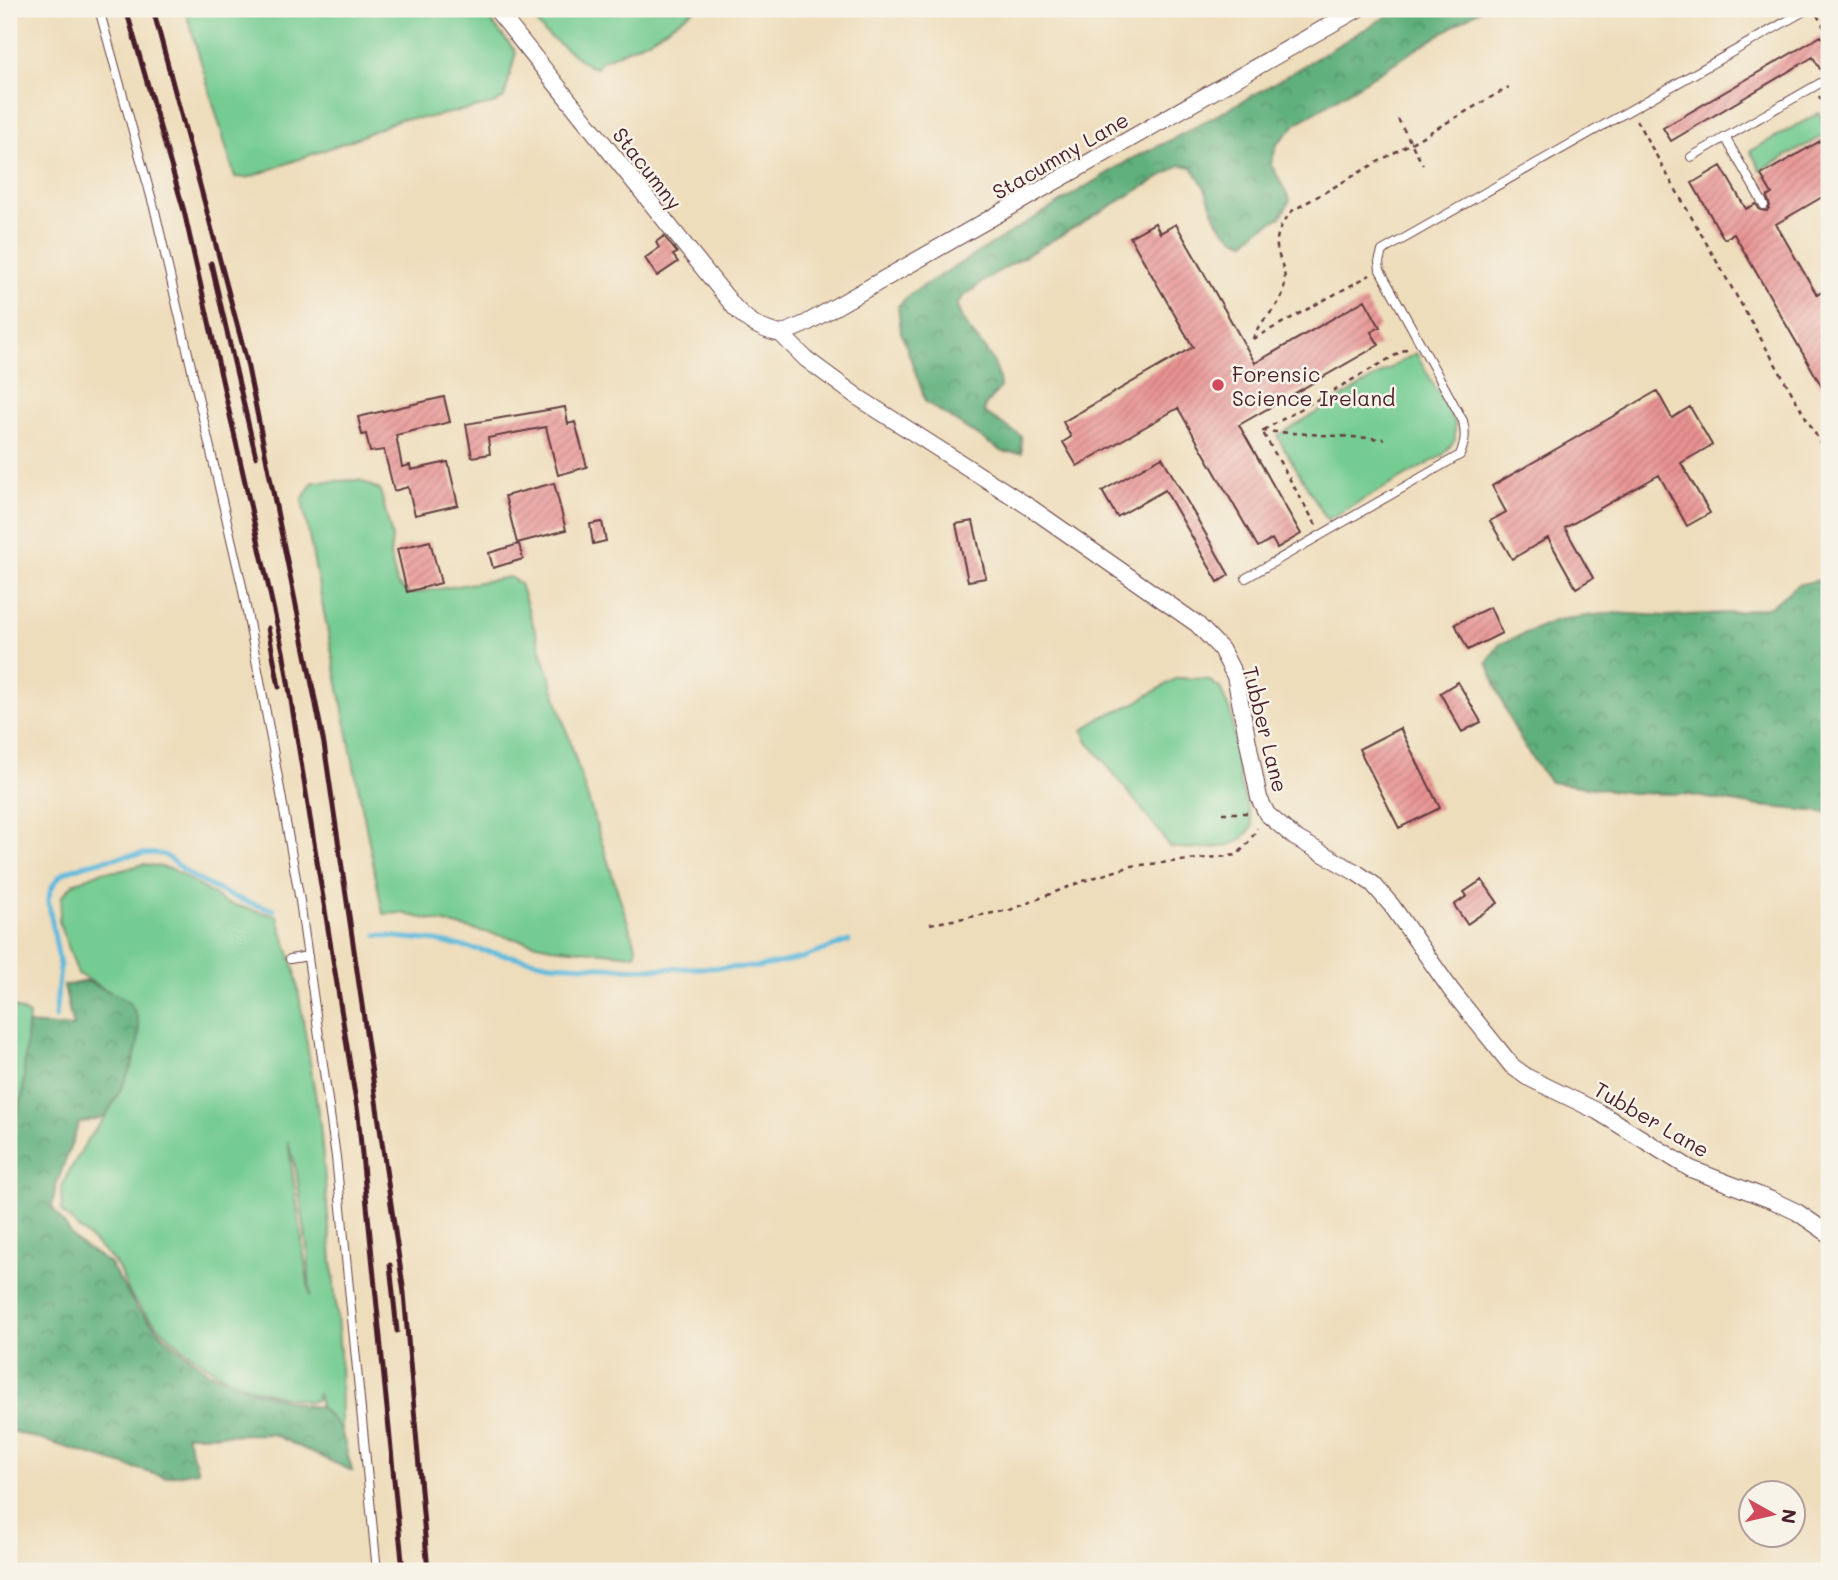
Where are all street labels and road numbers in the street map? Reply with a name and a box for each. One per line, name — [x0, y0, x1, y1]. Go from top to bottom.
street label: Stacumny Lane — [987, 105, 1133, 205]
street label: Stacumny — [607, 121, 689, 215]
street label: Tubber Lane — [1237, 663, 1295, 795]
street label: Tubber Lane — [1589, 1075, 1715, 1163]

